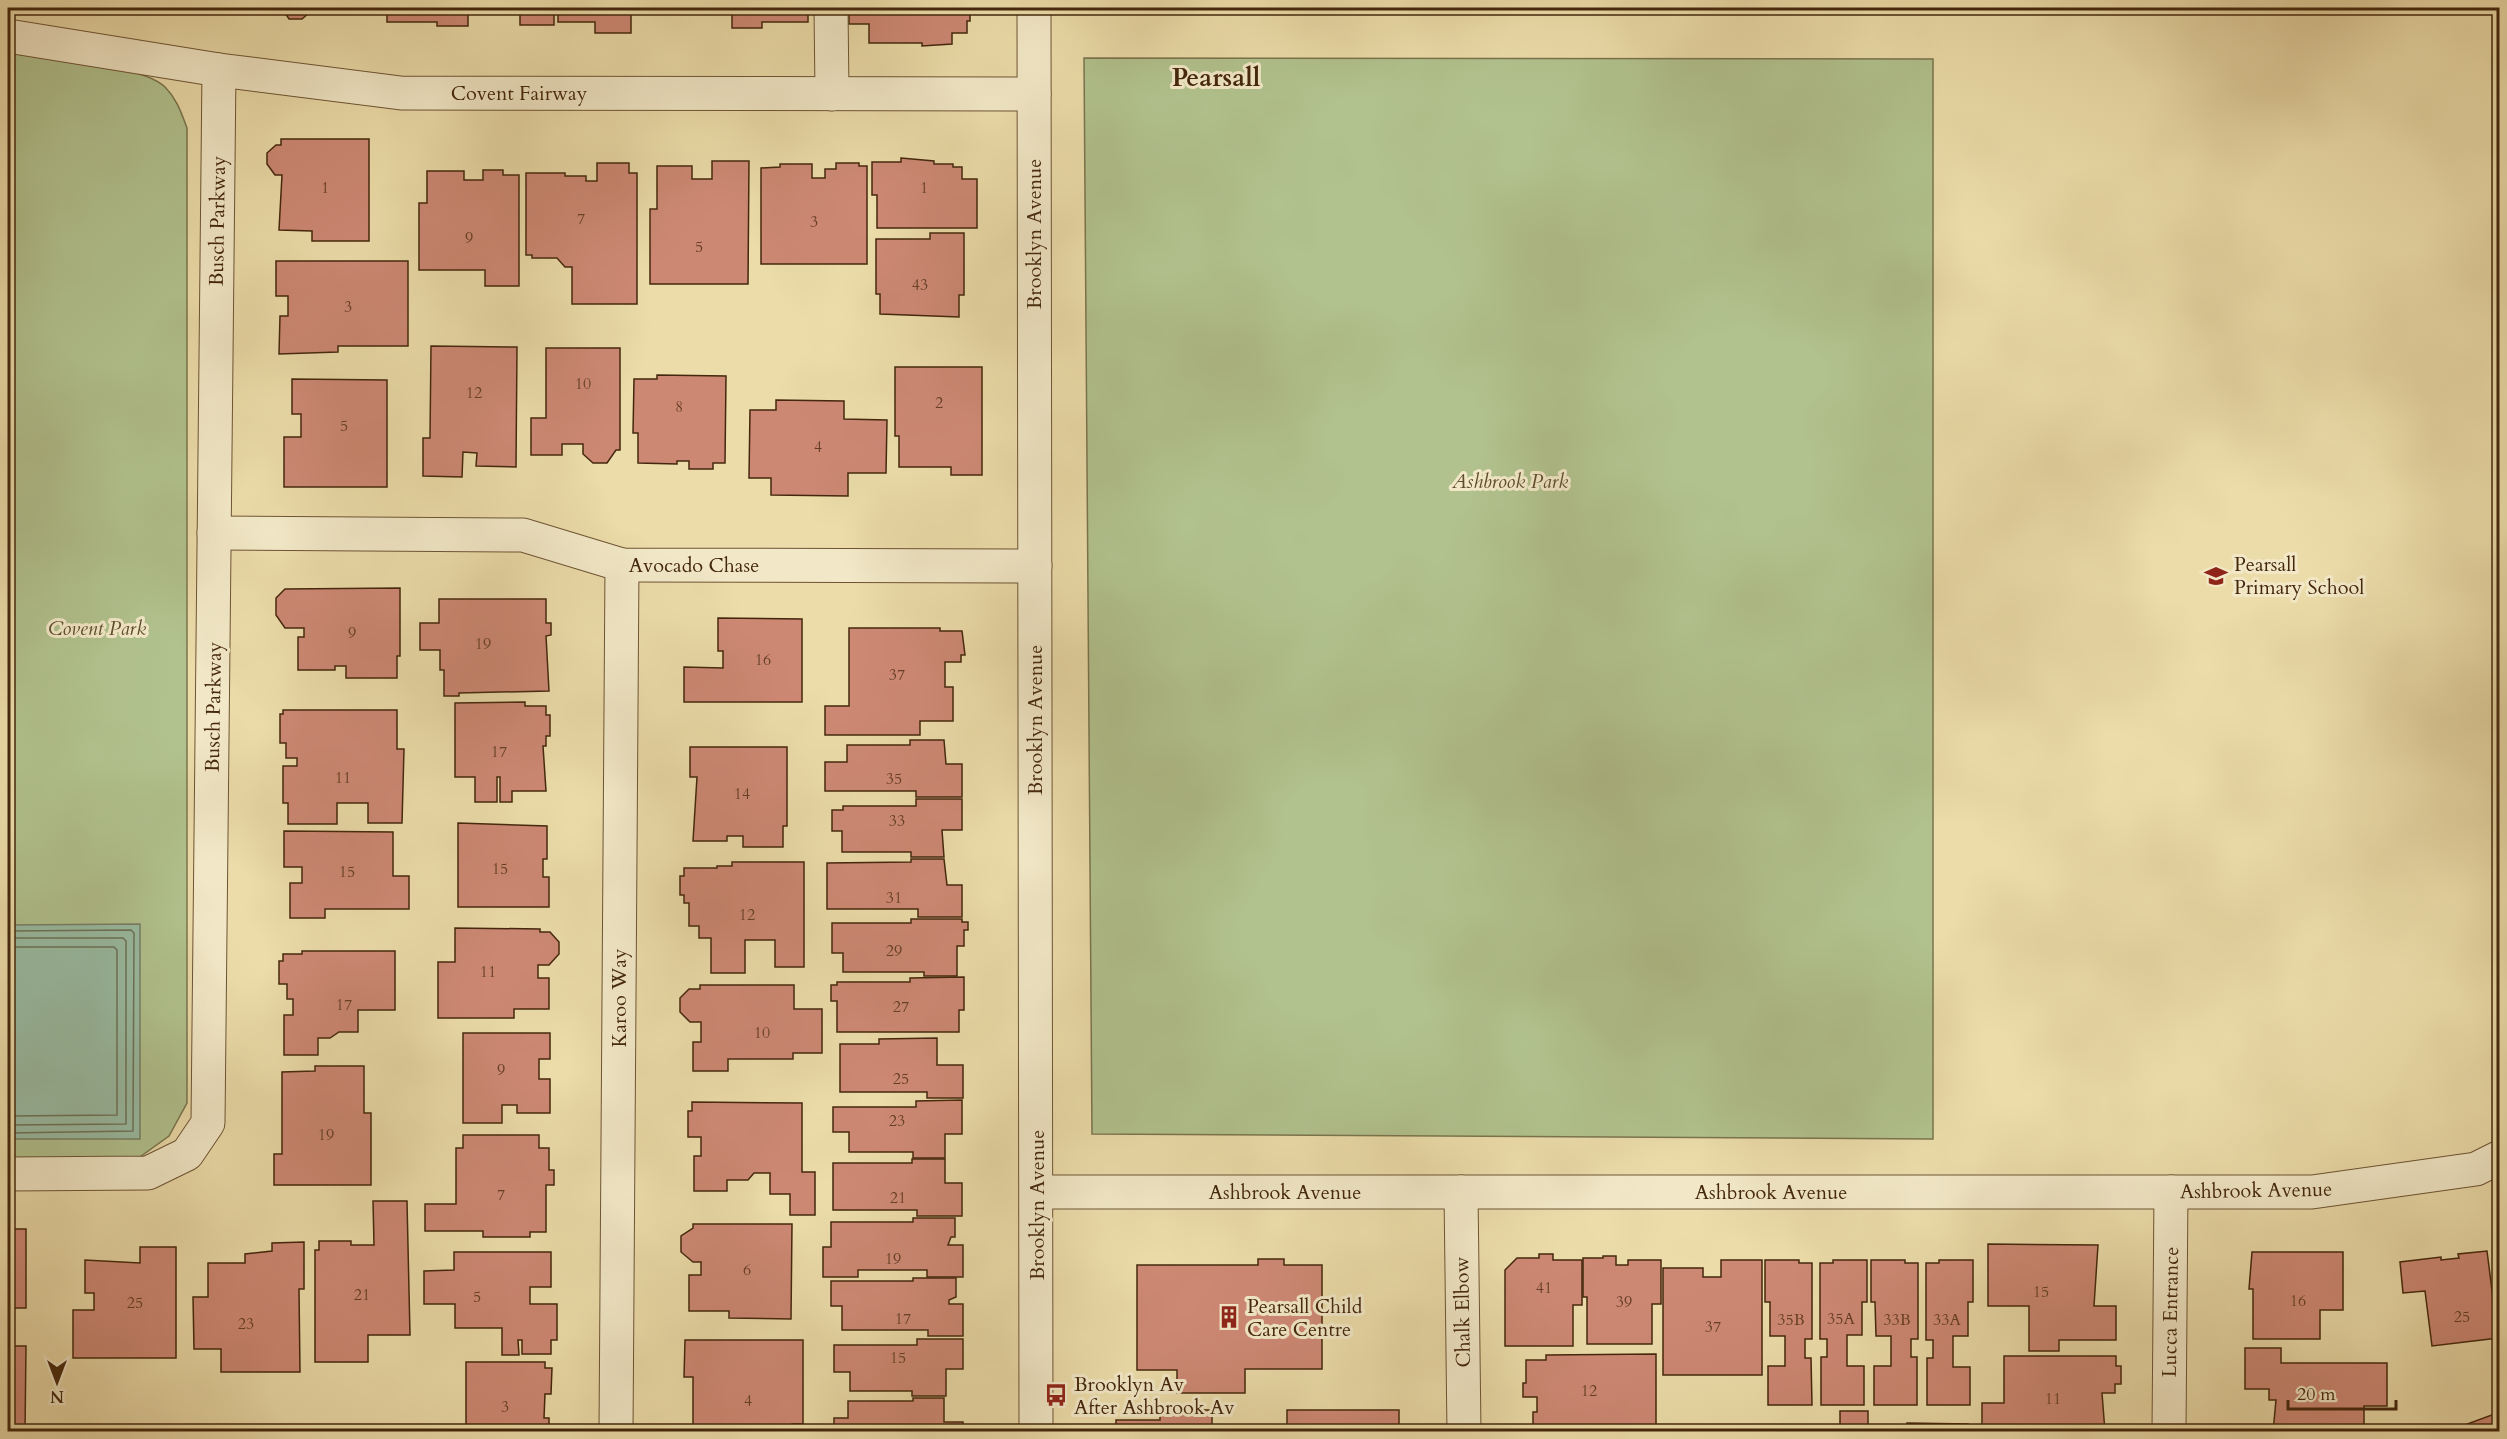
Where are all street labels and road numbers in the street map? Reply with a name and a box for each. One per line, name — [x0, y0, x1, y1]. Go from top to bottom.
street label: Covent Fairway — [451, 80, 588, 107]
street label: Busch Parkway — [203, 155, 232, 286]
street label: Brooklyn Avenue — [1021, 159, 1048, 309]
street label: Avocado Chase — [629, 552, 759, 579]
street label: Busch Parkway — [199, 641, 228, 772]
street label: Brooklyn Avenue — [1022, 645, 1049, 795]
street label: Karoo Way — [606, 948, 633, 1048]
street label: Brooklyn Avenue — [1024, 1130, 1051, 1280]
street label: Ashbrook Avenue — [2180, 1176, 2332, 1205]
street label: Ashbrook Avenue — [1209, 1179, 1361, 1206]
street label: Ashbrook Avenue — [1695, 1179, 1847, 1206]
street label: Lucca Entrance — [2156, 1246, 2185, 1378]
street label: Chalk Elbow — [1448, 1256, 1477, 1368]

